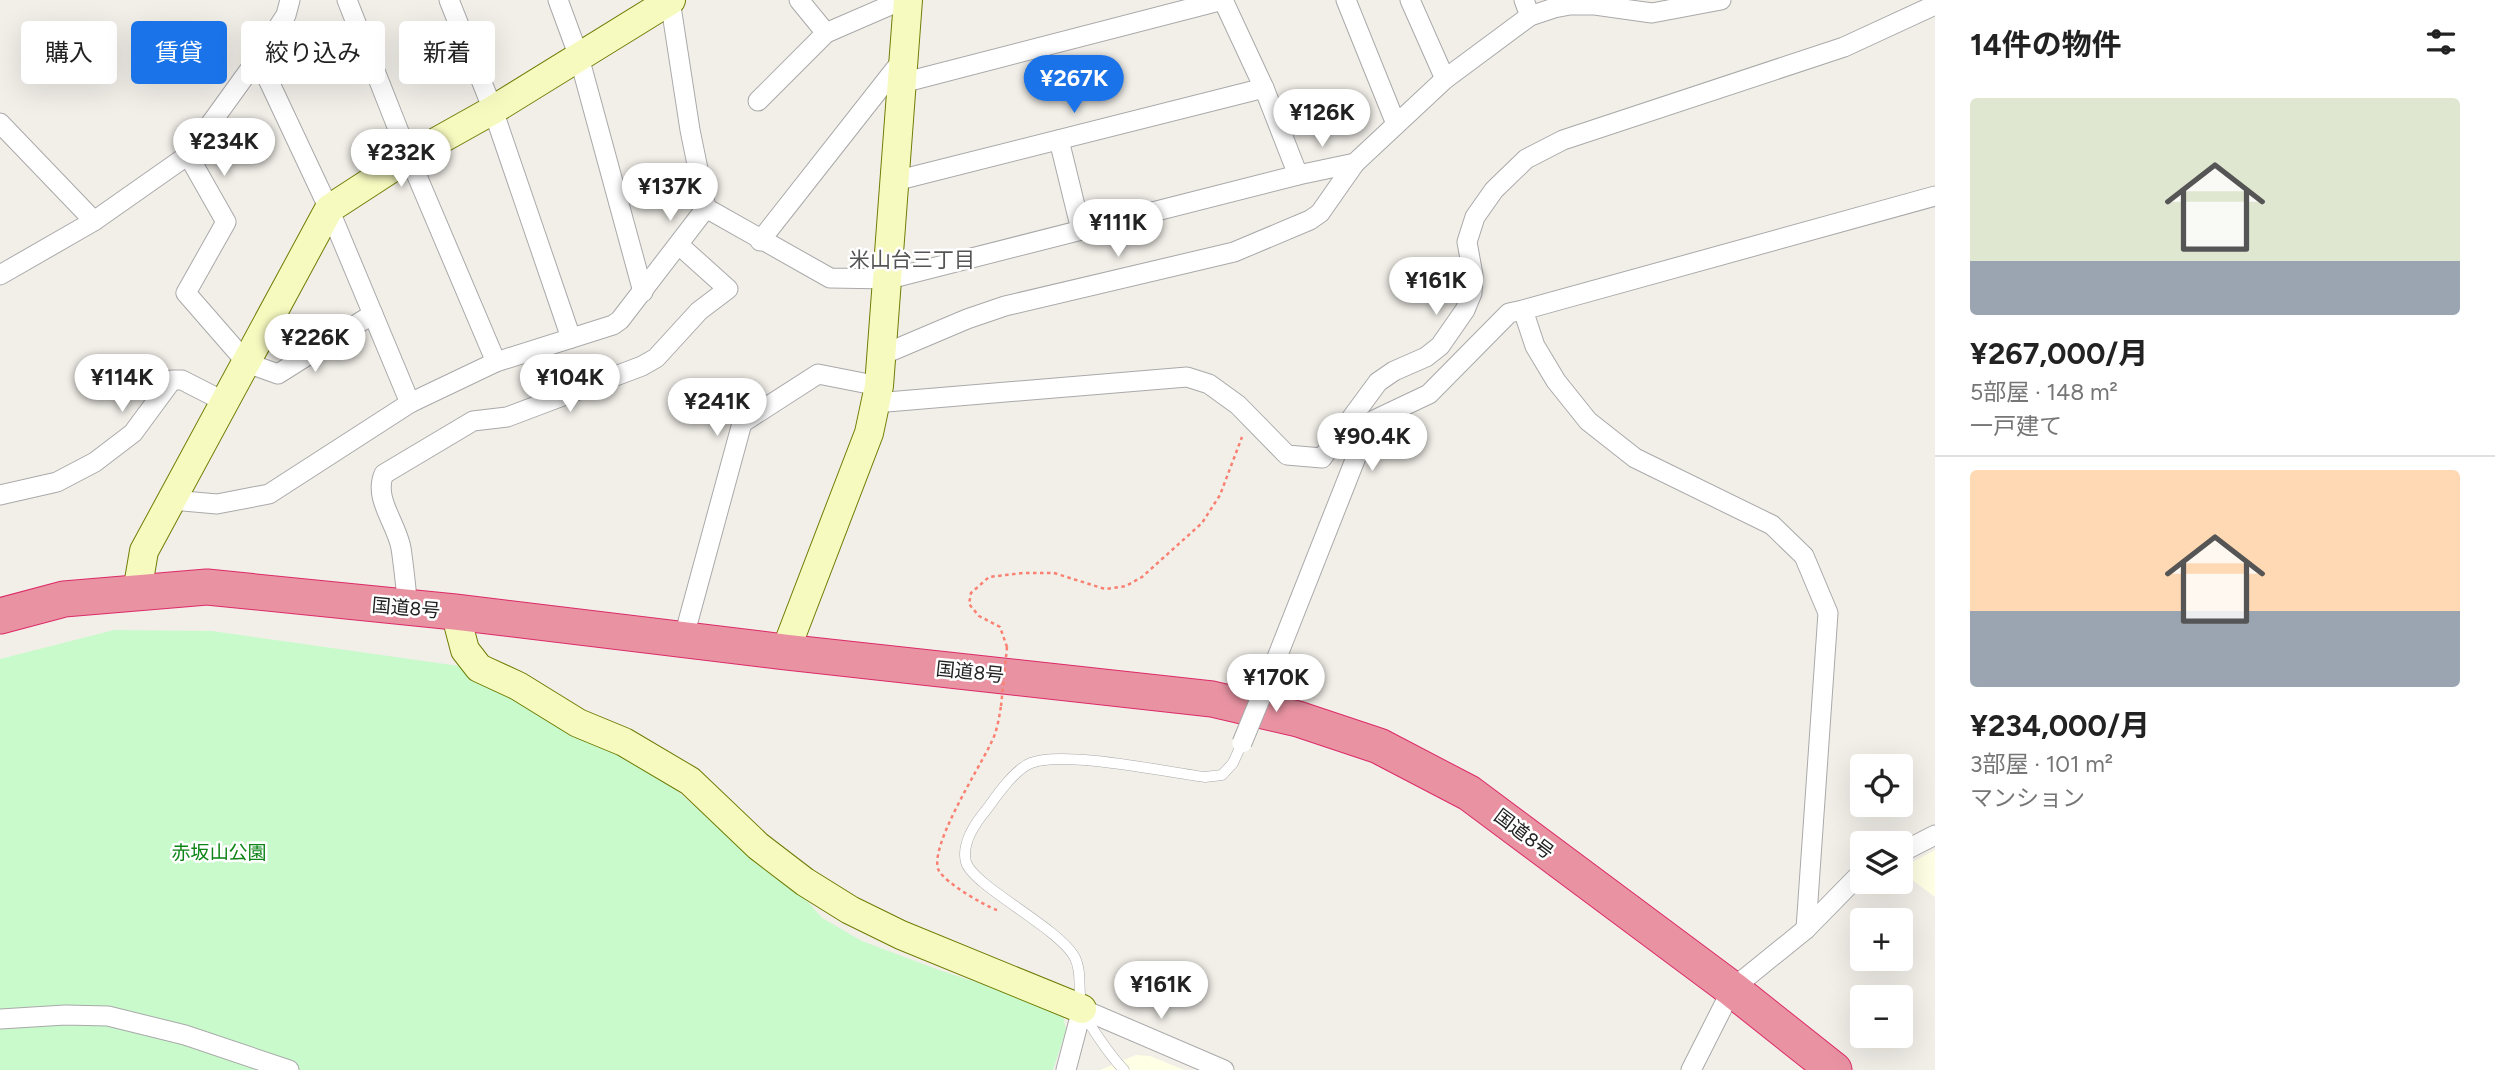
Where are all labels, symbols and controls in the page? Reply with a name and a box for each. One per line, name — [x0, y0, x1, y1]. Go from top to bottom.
chip: 購入 — [21, 21, 117, 84]
chip: 賃貸 — [131, 21, 227, 84]
chip: 絞り込み — [241, 21, 385, 84]
chip: 新着 — [399, 21, 495, 84]
icon: filters — [2422, 23, 2460, 61]
text: 14件の物件 — [1970, 26, 2122, 63]
pin: ¥267K — [1025, 55, 1123, 115]
text: ¥267K — [1040, 64, 1108, 92]
pin: ¥126K — [1273, 90, 1371, 149]
text: ¥126K — [1289, 98, 1355, 126]
pin: ¥234K — [175, 118, 273, 178]
text: ¥234K — [189, 127, 259, 155]
pin: ¥232K — [352, 130, 450, 189]
text: ¥232K — [367, 138, 435, 166]
icon: home — [2152, 144, 2278, 270]
pin: ¥137K — [621, 164, 719, 223]
text: ¥137K — [638, 172, 702, 200]
pin: ¥111K — [1069, 200, 1167, 259]
text: ¥111K — [1089, 208, 1147, 236]
district label: 米山台三丁目 — [849, 247, 975, 272]
pin: ¥161K — [1387, 258, 1485, 317]
text: ¥161K — [1405, 266, 1467, 294]
pin: ¥226K — [266, 314, 364, 374]
text: ¥226K — [280, 323, 350, 351]
text: ¥267,000/月 — [1970, 335, 2148, 372]
pin: ¥114K — [73, 354, 171, 414]
pin: ¥104K — [521, 354, 619, 414]
text: ¥114K — [91, 363, 154, 391]
text: ¥104K — [536, 363, 604, 391]
pin: ¥241K — [668, 378, 766, 438]
text: 5部屋 · 148 m² — [1970, 378, 2118, 406]
text: ¥241K — [684, 387, 750, 415]
text: 一戸建て — [1970, 412, 2062, 440]
pin: ¥90.4K — [1315, 414, 1429, 473]
text: ¥90.4K — [1333, 422, 1411, 450]
icon: home — [2152, 516, 2278, 642]
street label: 国道8号 — [371, 594, 441, 622]
pin: ¥170K — [1227, 654, 1325, 714]
street label: 国道8号 — [935, 657, 1005, 687]
text: ¥170K — [1243, 663, 1309, 691]
text: ¥234,000/月 — [1970, 707, 2150, 744]
text: 3部屋 · 101 m² — [1970, 750, 2113, 778]
map controls — [1850, 754, 1913, 1048]
button: locate — [1850, 754, 1913, 817]
text: マンション — [1970, 784, 2085, 812]
street label: 国道8号 — [1490, 804, 1558, 864]
button: layers — [1850, 831, 1913, 894]
park label: 赤坂山公園 — [171, 841, 267, 864]
button: + — [1850, 908, 1913, 971]
pin: ¥161K — [1112, 962, 1210, 1021]
text: ¥161K — [1130, 970, 1192, 998]
button: − — [1850, 985, 1913, 1048]

